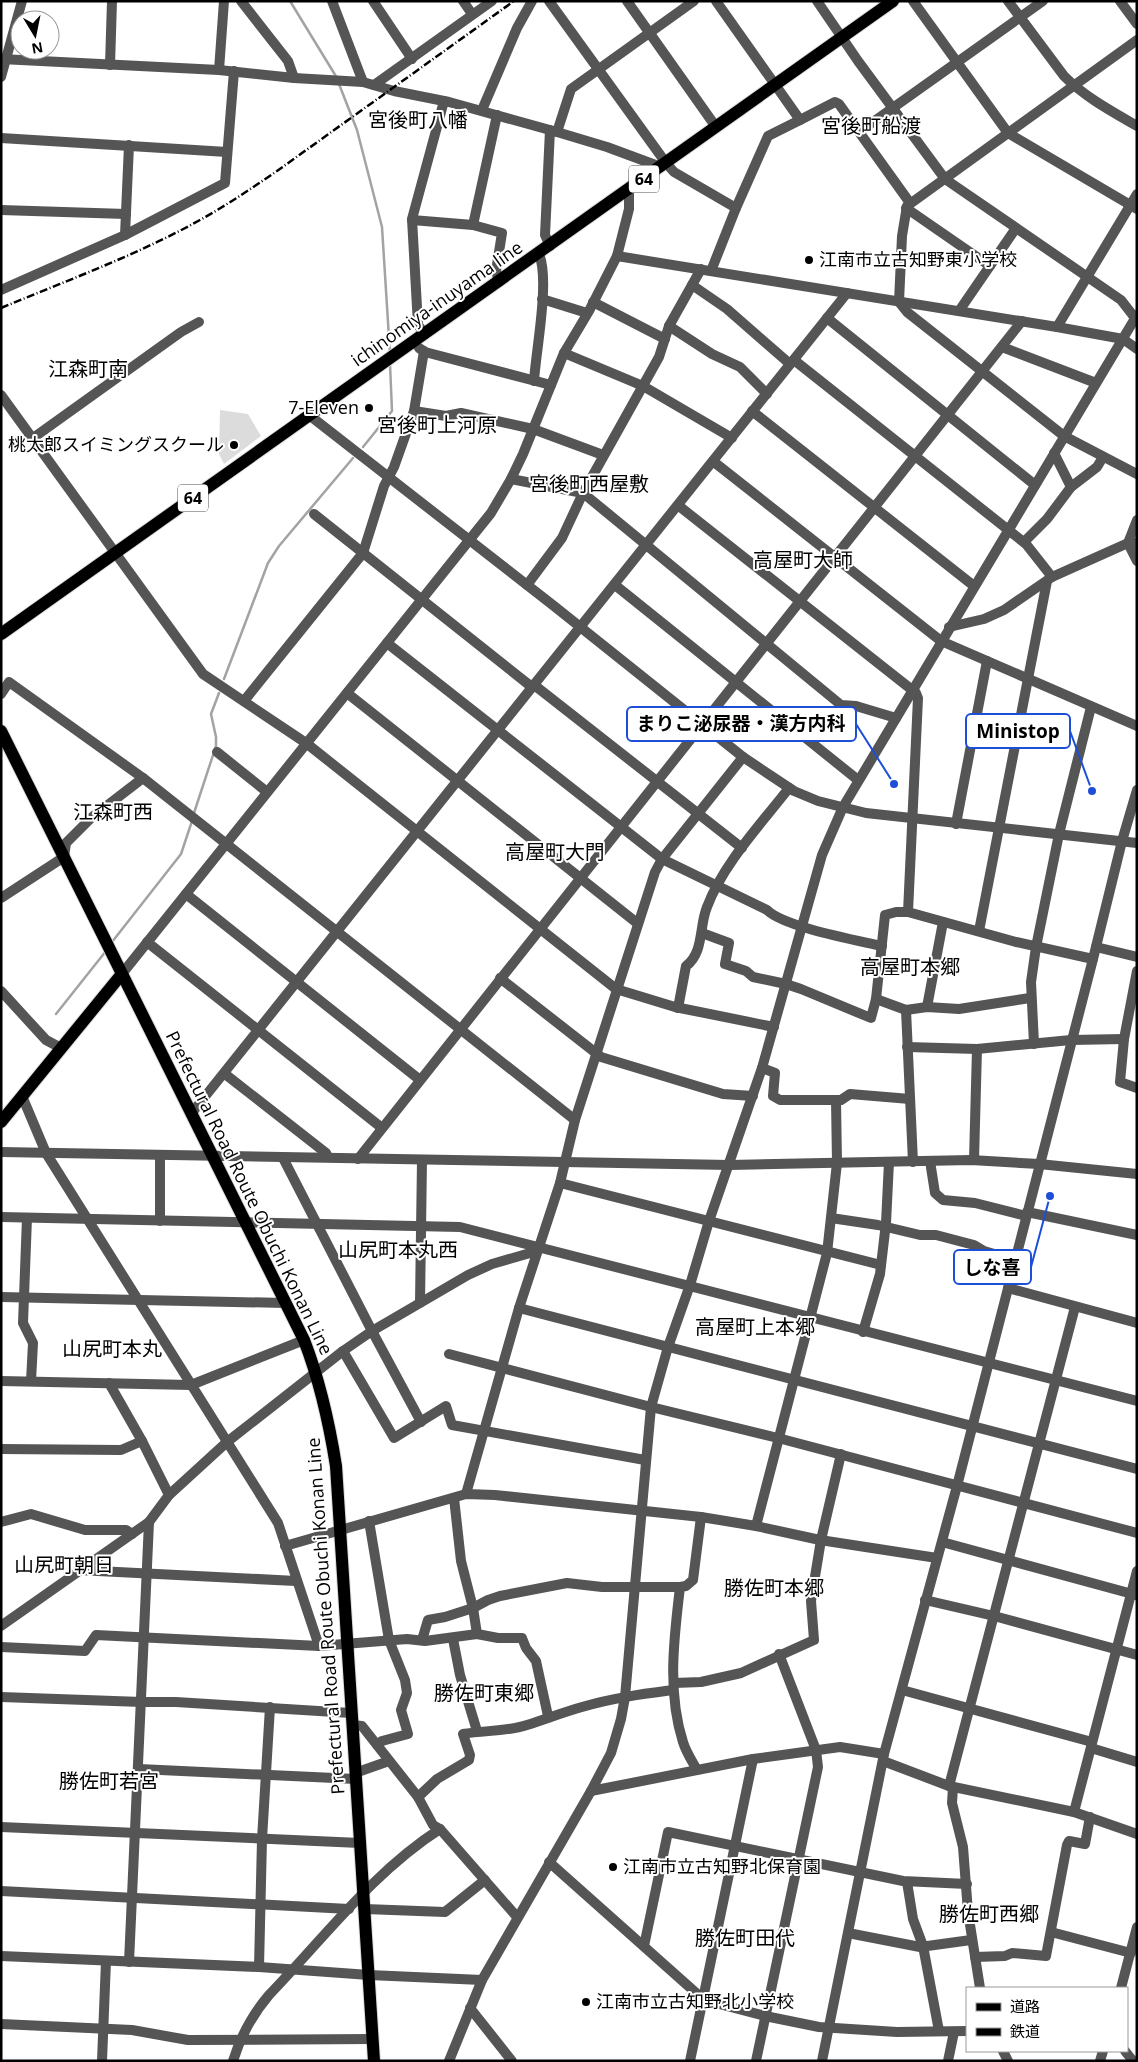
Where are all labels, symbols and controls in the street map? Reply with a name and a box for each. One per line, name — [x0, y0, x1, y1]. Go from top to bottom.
north arrow — [10, 10, 60, 60]
text: N — [30, 38, 45, 59]
district label: 宮後町八幡 — [368, 106, 468, 133]
district label: 宮後町船渡 — [821, 112, 921, 139]
road number: 64 — [629, 165, 659, 192]
street label: ichinomiya-inuyama line — [346, 235, 527, 371]
place label: 江南市立古知野東小学校 — [819, 247, 1017, 271]
marker: 江南市立古知野東小学校 — [803, 254, 815, 266]
district label: 江森町南 — [48, 355, 128, 382]
place label: 7-Eleven — [288, 395, 359, 419]
marker: 7-Eleven — [363, 402, 375, 414]
district label: 宮後町上河原 — [377, 411, 497, 438]
place label: 桃太郎スイミングスクール — [8, 432, 224, 456]
marker: 桃太郎スイミングスクール — [228, 439, 240, 451]
district label: 宮後町西屋敷 — [529, 470, 649, 497]
road number: 64 — [178, 484, 208, 512]
district label: 高屋町大師 — [753, 546, 853, 573]
callout: まりこ泌尿器・漢方内科 — [627, 707, 856, 741]
text: まりこ泌尿器・漢方内科 — [636, 710, 846, 736]
callout: Ministop — [966, 714, 1070, 748]
text: Ministop — [976, 718, 1060, 744]
district label: 江森町西 — [73, 798, 153, 825]
district label: 高屋町大門 — [505, 838, 605, 865]
district label: 高屋町本郷 — [860, 953, 960, 980]
street label: Prefectural Road Route Obuchi Konan Line — [161, 1027, 339, 1359]
district label: 山尻町本丸西 — [338, 1236, 458, 1263]
callout: しな喜 — [954, 1250, 1031, 1284]
text: しな喜 — [963, 1254, 1021, 1280]
district label: 高屋町上本郷 — [695, 1313, 815, 1340]
district label: 山尻町本丸 — [62, 1335, 162, 1362]
street label: Prefectural Road Route Obuchi Konan Line — [301, 1437, 349, 1795]
district label: 山尻町朝日 — [14, 1551, 114, 1578]
district label: 勝佐町本郷 — [724, 1574, 824, 1601]
district label: 勝佐町東郷 — [434, 1679, 534, 1706]
district label: 勝佐町若宮 — [59, 1767, 159, 1794]
place label: 江南市立古知野北保育園 — [623, 1854, 821, 1878]
marker: 江南市立古知野北保育園 — [607, 1861, 619, 1873]
district label: 勝佐町西郷 — [939, 1900, 1039, 1927]
district label: 勝佐町田代 — [695, 1924, 795, 1951]
legend — [966, 1987, 1128, 2052]
place label: 江南市立古知野北小学校 — [596, 1989, 794, 2013]
marker: 江南市立古知野北小学校 — [580, 1996, 592, 2008]
text: 道路 — [1010, 1996, 1040, 2016]
text: 鉄道 — [1010, 2021, 1040, 2041]

